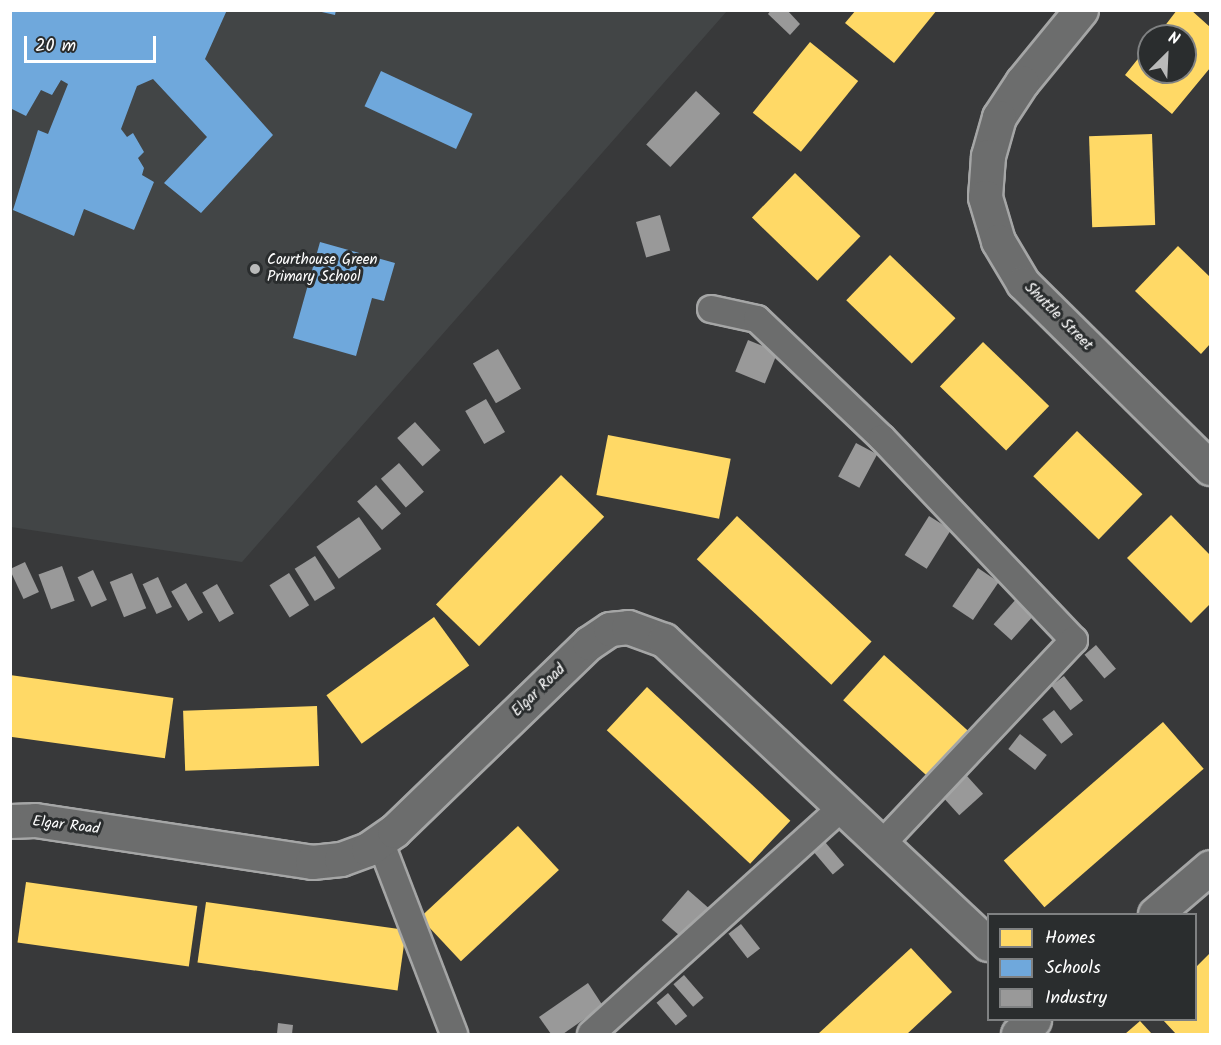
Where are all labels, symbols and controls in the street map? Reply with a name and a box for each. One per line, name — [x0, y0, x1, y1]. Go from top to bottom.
scale bar — [27, 24, 159, 62]
north arrow — [1137, 24, 1197, 84]
text: N — [1164, 25, 1183, 52]
text: 20 m — [35, 32, 76, 61]
place label: Courthouse Green Primary School — [267, 251, 378, 286]
marker: Courthouse Green Primary School — [248, 262, 262, 276]
street label: Shuttle Street — [1020, 279, 1096, 355]
street label: Elgar Road — [508, 661, 570, 721]
street label: Elgar Road — [31, 813, 101, 839]
legend — [987, 913, 1197, 1021]
text: Homes — [1045, 924, 1095, 953]
text: Schools — [1045, 954, 1101, 983]
text: Industry — [1045, 984, 1107, 1013]

